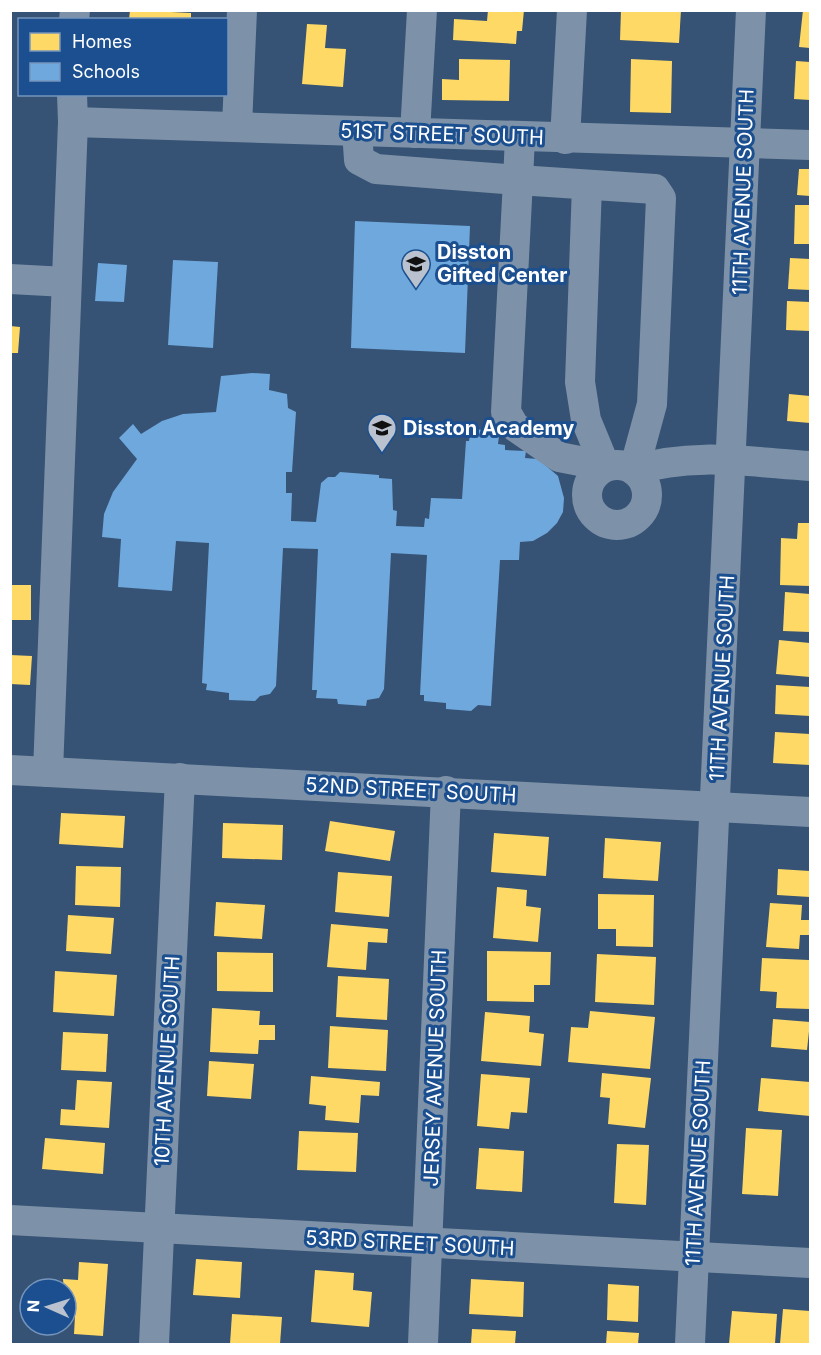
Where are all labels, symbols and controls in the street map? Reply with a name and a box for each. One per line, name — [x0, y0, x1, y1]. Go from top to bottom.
legend — [18, 18, 228, 96]
text: Homes — [72, 31, 132, 52]
text: Schools — [72, 61, 140, 82]
street label: 11TH AVENUE SOUTH — [727, 88, 759, 296]
street label: 51ST STREET SOUTH — [340, 118, 544, 150]
place label: Disston Gifted Center — [437, 240, 567, 287]
school or university icon: Disston Gifted Center — [400, 248, 432, 290]
school or university icon: Disston Academy — [366, 412, 398, 454]
place label: Disston Academy — [403, 416, 574, 440]
street label: 11TH AVENUE SOUTH — [705, 574, 739, 782]
street label: 52ND STREET SOUTH — [305, 772, 517, 808]
street label: JERSEY AVENUE SOUTH — [419, 949, 451, 1187]
street label: 10TH AVENUE SOUTH — [150, 955, 184, 1167]
street label: 11TH AVENUE SOUTH — [681, 1059, 715, 1267]
street label: 53RD STREET SOUTH — [305, 1226, 515, 1260]
north arrow — [18, 1277, 78, 1337]
text: N — [23, 1300, 43, 1313]

